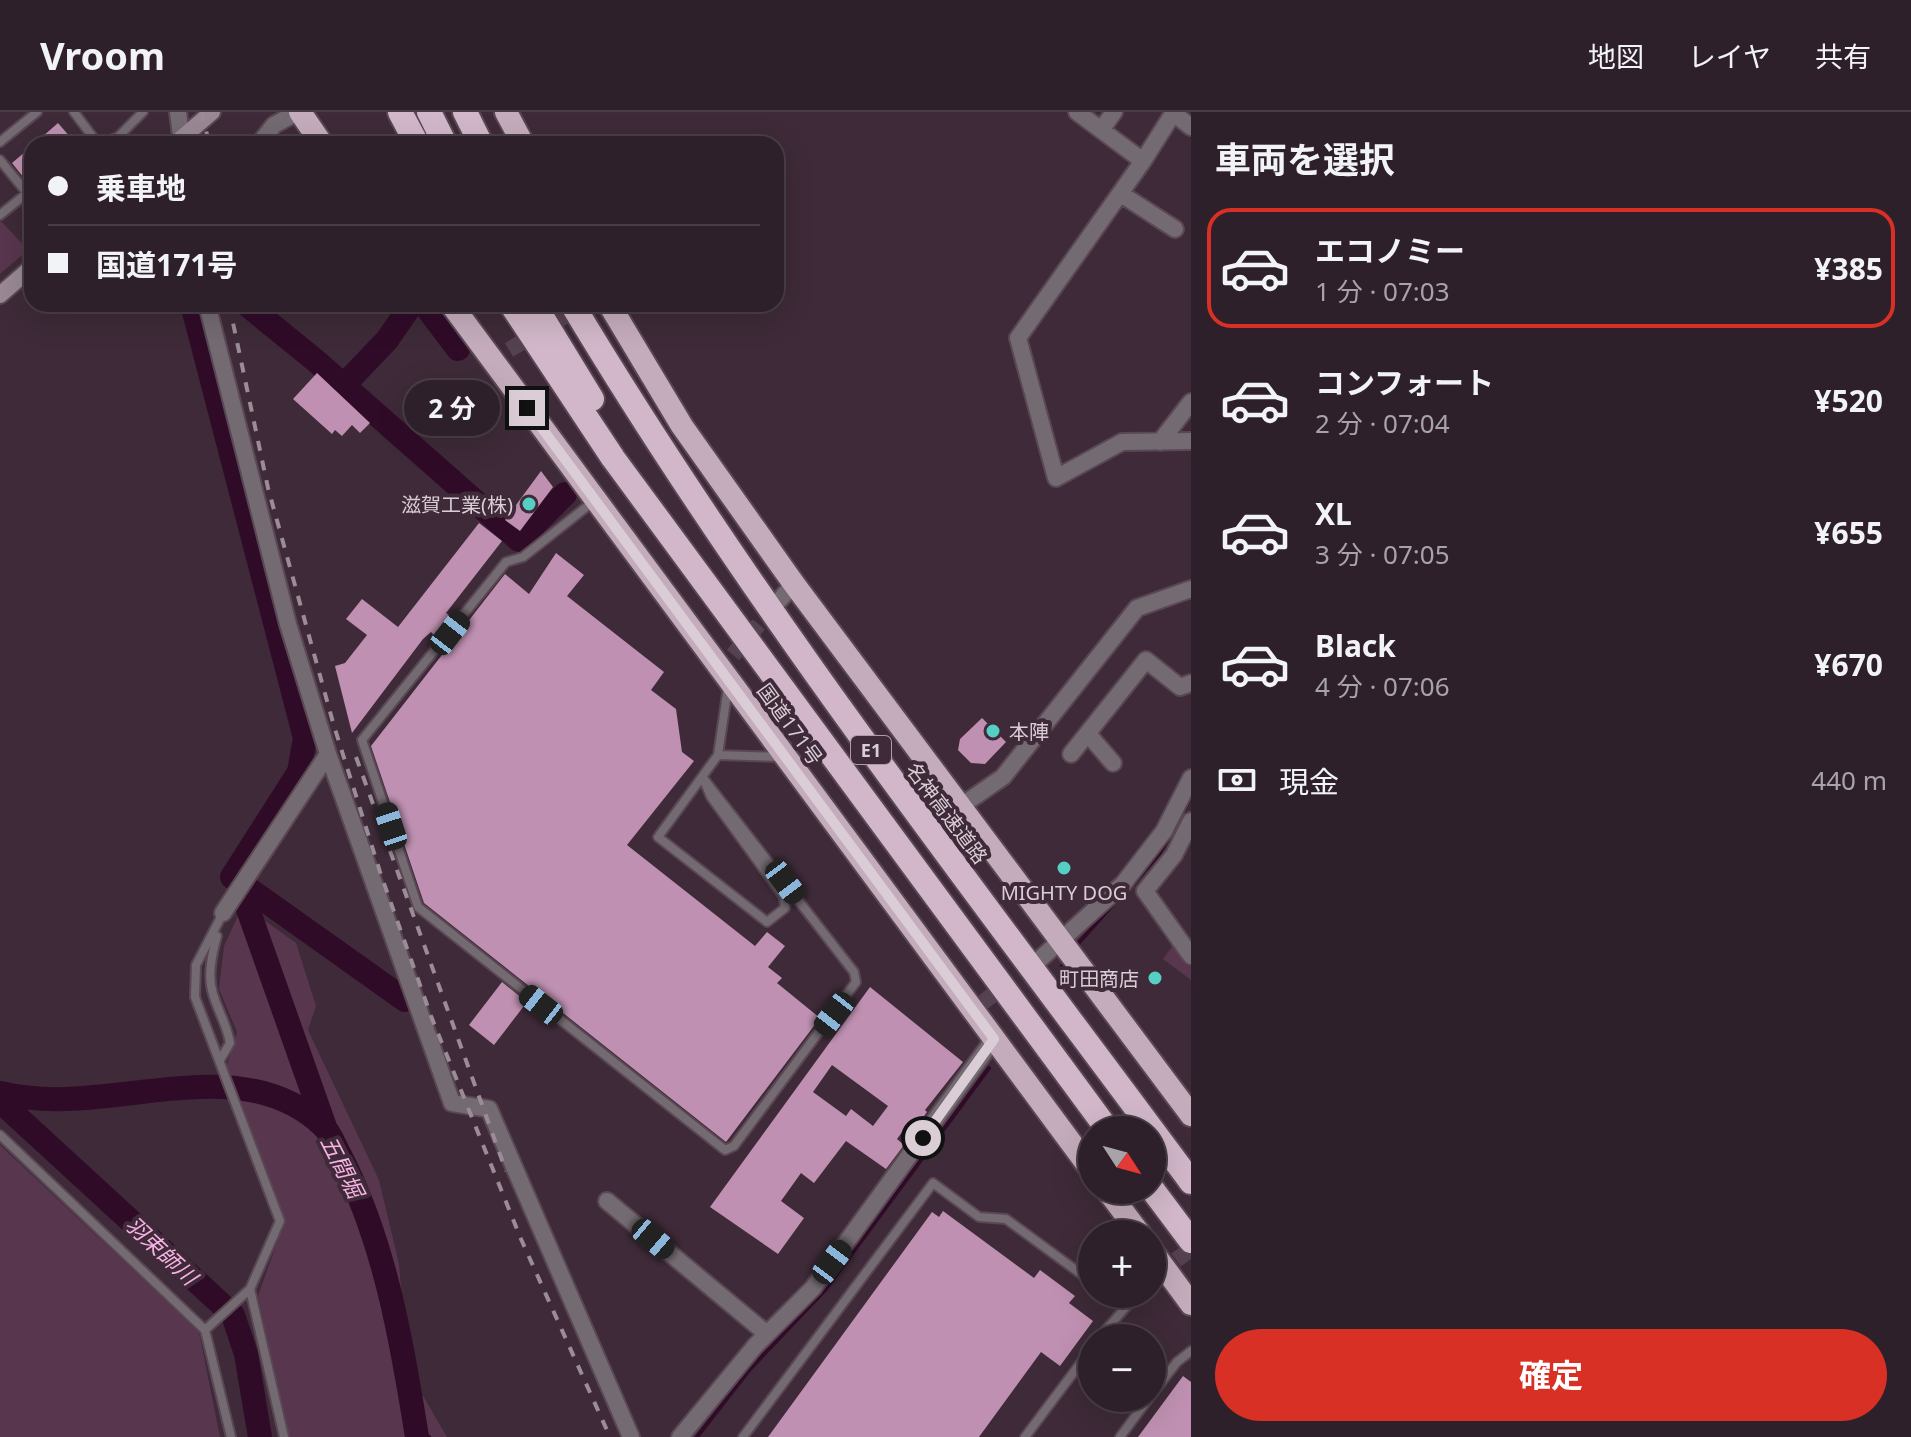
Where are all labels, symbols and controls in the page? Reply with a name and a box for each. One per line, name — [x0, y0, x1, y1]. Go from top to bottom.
text: Vroom — [40, 29, 165, 81]
text: 地図 — [1588, 37, 1644, 75]
text: レイヤ — [1688, 37, 1771, 75]
text: 共有 — [1815, 37, 1871, 75]
text: 車両を選択 — [1215, 135, 1395, 184]
text: 乗車地 — [96, 167, 186, 208]
text: エコノミー — [1315, 230, 1465, 271]
icon: car — [1219, 232, 1291, 304]
text: 国道171号 — [96, 244, 237, 285]
text: ¥385 — [1814, 248, 1883, 289]
text: 1 分 · 07:03 — [1315, 273, 1450, 309]
text: コンフォート — [1315, 362, 1494, 403]
icon: car — [1219, 364, 1291, 436]
callout: 2 分 — [403, 380, 499, 436]
text: ¥520 — [1814, 380, 1883, 421]
text: 2 分 — [428, 390, 476, 426]
route end — [509, 390, 545, 426]
text: 2 分 · 07:04 — [1315, 405, 1450, 441]
place label: 滋賀工業(株) — [401, 491, 513, 518]
text: XL — [1315, 493, 1352, 534]
marker: 滋賀工業(株) — [520, 495, 538, 513]
icon: car — [1219, 496, 1291, 568]
text: ¥655 — [1814, 512, 1883, 553]
text: 3 分 · 07:05 — [1315, 536, 1450, 572]
car — [426, 607, 474, 659]
text: Black — [1315, 625, 1396, 666]
icon: car — [1219, 628, 1291, 700]
text: ¥670 — [1814, 644, 1883, 685]
text: 4 分 · 07:06 — [1315, 668, 1450, 704]
street label: 国道171号 — [751, 678, 829, 770]
place label: 本陣 — [1009, 718, 1049, 745]
marker: 本陣 — [984, 722, 1002, 740]
road number: E1 — [851, 736, 891, 764]
street label: 名神高速道路 — [900, 757, 994, 869]
icon: cash — [1215, 758, 1259, 802]
text: 現金 — [1279, 761, 1339, 802]
text: 440 m — [1811, 762, 1887, 798]
car — [372, 799, 410, 853]
car — [761, 856, 809, 908]
marker: MIGHTY DOG — [1055, 859, 1073, 877]
place label: MIGHTY DOG — [1001, 879, 1127, 906]
place label: 町田商店 — [1059, 965, 1139, 992]
marker: 町田商店 — [1146, 969, 1164, 987]
car — [515, 981, 567, 1029]
car — [810, 988, 858, 1040]
north arrow — [1078, 1116, 1166, 1204]
map controls — [1078, 1116, 1166, 1412]
route start — [905, 1120, 941, 1156]
water label: 五間堀 — [315, 1130, 373, 1205]
water label: 羽束師川 — [120, 1209, 206, 1292]
car — [627, 1214, 679, 1264]
button: + — [1078, 1220, 1166, 1308]
car — [808, 1236, 856, 1288]
button: − — [1078, 1324, 1166, 1412]
button: 確定 — [1215, 1329, 1887, 1421]

